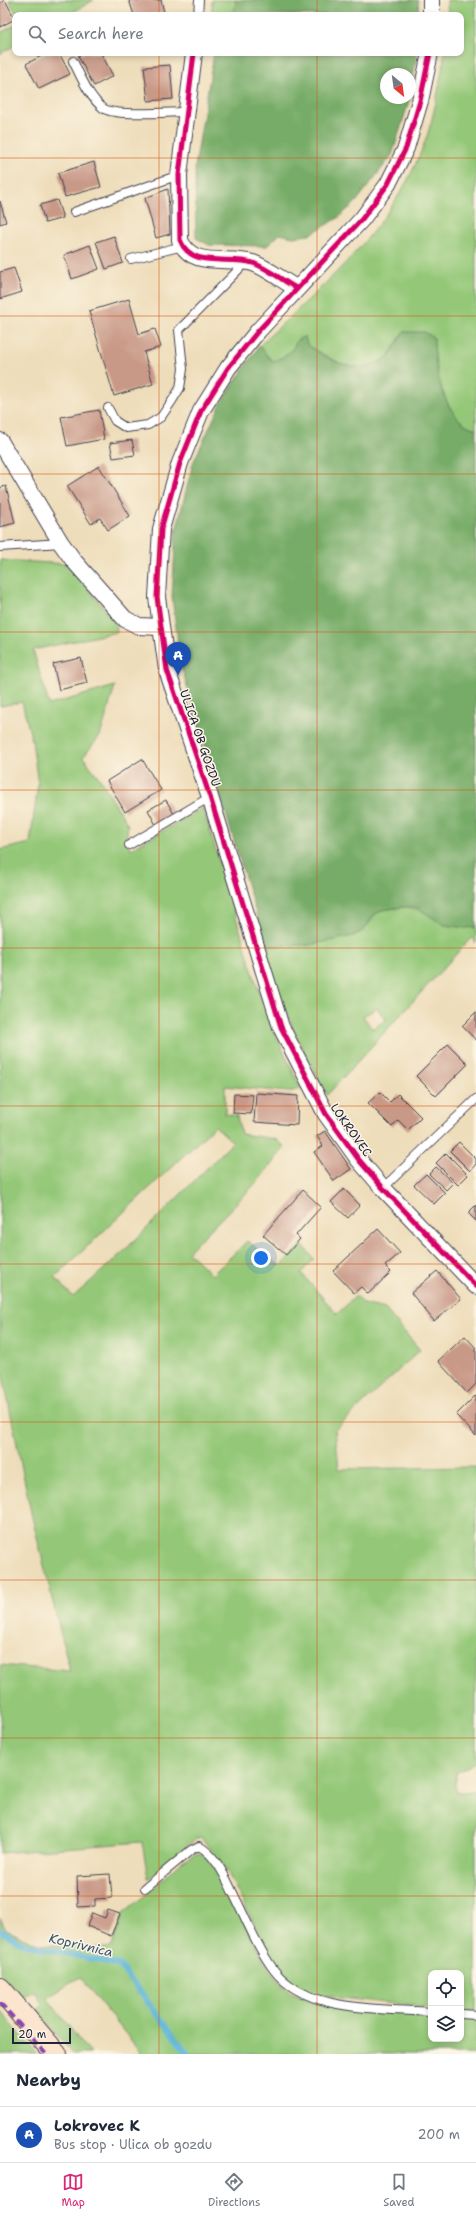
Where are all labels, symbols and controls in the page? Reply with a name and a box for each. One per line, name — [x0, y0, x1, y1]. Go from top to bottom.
search box — [12, 12, 464, 56]
icon: search — [26, 23, 48, 45]
text: Search here — [58, 24, 144, 44]
north arrow — [380, 68, 416, 104]
pin: A — [165, 642, 191, 675]
street label: ULICA OB GOZDU — [176, 687, 224, 789]
street label: LOKROVEC — [327, 1100, 375, 1160]
your location — [251, 1248, 271, 1268]
water label: Koprivnica — [47, 1929, 115, 1961]
map controls — [428, 1970, 464, 2042]
button: locate — [428, 1970, 464, 2006]
button: layers — [428, 2006, 464, 2042]
scale bar — [12, 2026, 71, 2045]
text: 20 m — [18, 2027, 46, 2042]
text: Nearby — [16, 2069, 81, 2091]
text: Lokrovec K — [54, 2116, 140, 2136]
text: A — [24, 2126, 34, 2143]
text: 200 m — [418, 2126, 460, 2143]
text: Bus stop · Ulica ob gozdu — [54, 2136, 212, 2153]
tab: Map — [61, 2171, 85, 2210]
tab: Directions — [208, 2171, 260, 2210]
tab: Saved — [383, 2171, 415, 2210]

